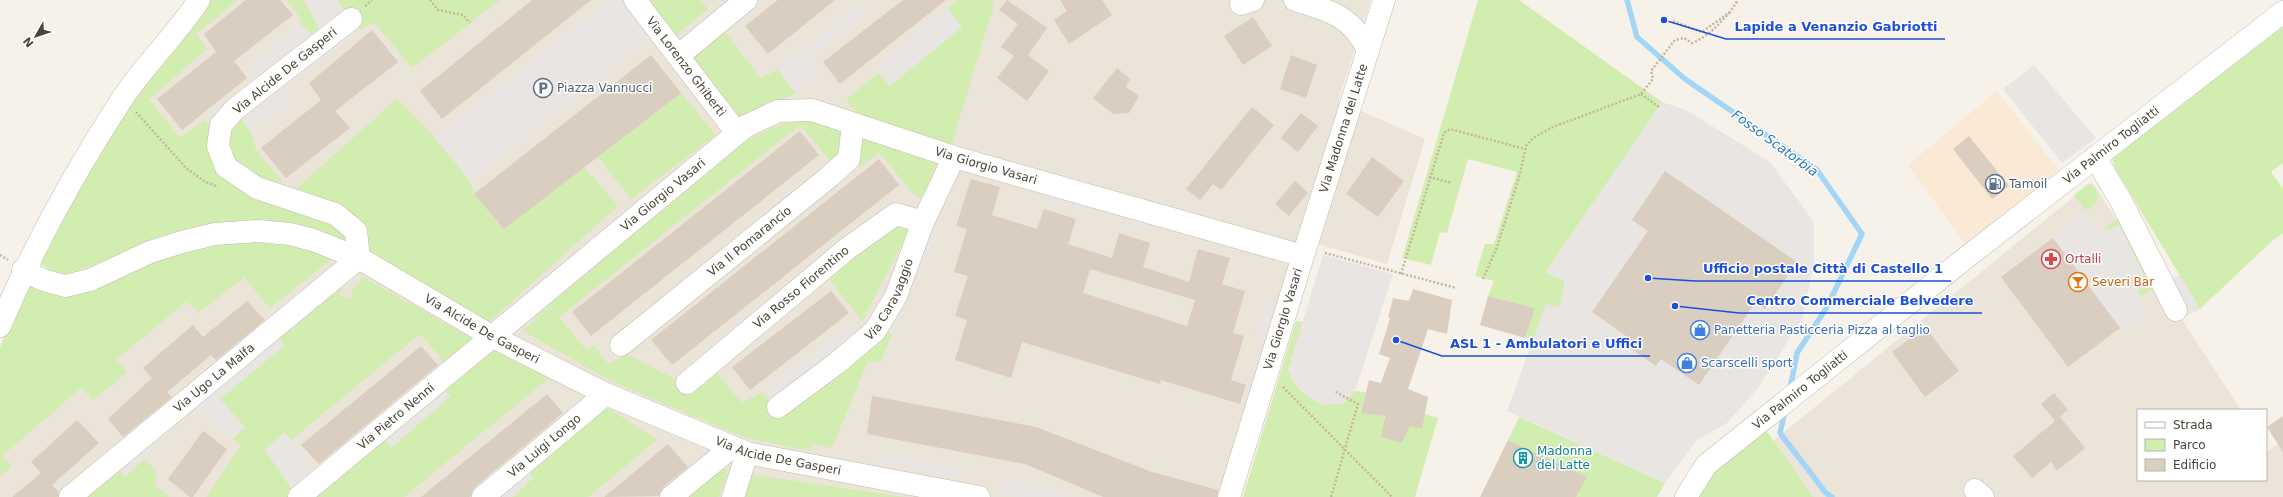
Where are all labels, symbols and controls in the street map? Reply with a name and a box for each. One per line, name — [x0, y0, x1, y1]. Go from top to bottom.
street label: Via Lorenzo Ghiberti — [644, 14, 729, 119]
callout: Lapide a Venanzio Gabriotti — [1726, 14, 1945, 39]
north arrow — [16, 16, 56, 56]
text: Lapide a Venanzio Gabriotti — [1734, 19, 1938, 34]
street label: Via Alcide De Gasperi — [230, 25, 340, 117]
text: N — [21, 34, 37, 50]
street label: Via Madonna del Latte — [1316, 62, 1370, 195]
parking icon: Piazza Vannucci — [532, 77, 554, 99]
place label: Piazza Vannucci — [557, 81, 652, 95]
street label: Via Palmiro Togliatti — [2060, 103, 2162, 187]
water label: Fosso Scatorbia — [1729, 107, 1821, 179]
street label: Via Giorgio Vasari — [933, 144, 1039, 187]
street label: Via Giorgio Vasari — [618, 156, 708, 234]
fuel station icon: Tamoil — [1984, 173, 2006, 195]
place label: Tamoil — [2008, 177, 2047, 191]
street label: Via Il Pomarancio — [705, 203, 794, 279]
street label: Via Rosso Fiorentino — [750, 243, 852, 331]
pharmacy icon: Ortalli — [2040, 248, 2062, 270]
place label: Ortalli — [2065, 252, 2101, 266]
callout: Ufficio postale Città di Castello 1 — [1695, 256, 1951, 281]
street label: Via Caravaggio — [862, 257, 916, 343]
text: Ufficio postale Città di Castello 1 — [1703, 261, 1943, 276]
street label: Via Giorgio Vasari — [1261, 266, 1305, 372]
bar icon: Severi Bar — [2067, 271, 2089, 293]
place label: Severi Bar — [2092, 275, 2154, 289]
callout: Centro Commerciale Belvedere — [1739, 288, 1982, 313]
street label: Via Alcide De Gasperi — [422, 291, 542, 366]
text: Centro Commerciale Belvedere — [1746, 293, 1974, 308]
shop icon: Panetteria Pasticceria Pizza al taglio — [1689, 319, 1711, 341]
place label: Panetteria Pasticceria Pizza al taglio — [1714, 323, 1930, 337]
callout: ASL 1 - Ambulatori e Uffici — [1442, 331, 1650, 356]
text: ASL 1 - Ambulatori e Uffici — [1450, 336, 1642, 351]
street label: Via Ugo La Malfa — [171, 340, 257, 415]
street label: Via Palmiro Togliatti — [1750, 348, 1851, 432]
shop icon: Scarscelli sport — [1676, 352, 1698, 374]
place label: Scarscelli sport — [1701, 356, 1793, 370]
street label: Via Pietro Nenni — [355, 381, 437, 452]
legend — [2137, 409, 2267, 481]
street label: Via Luigi Longo — [505, 411, 584, 480]
text: Strada — [2173, 418, 2213, 432]
street label: Via Alcide De Gasperi — [713, 434, 842, 478]
text: Parco — [2173, 438, 2206, 452]
place label: Madonna del Latte — [1537, 444, 1592, 472]
building icon: Madonna del Latte — [1512, 447, 1534, 469]
text: Edificio — [2173, 458, 2216, 472]

